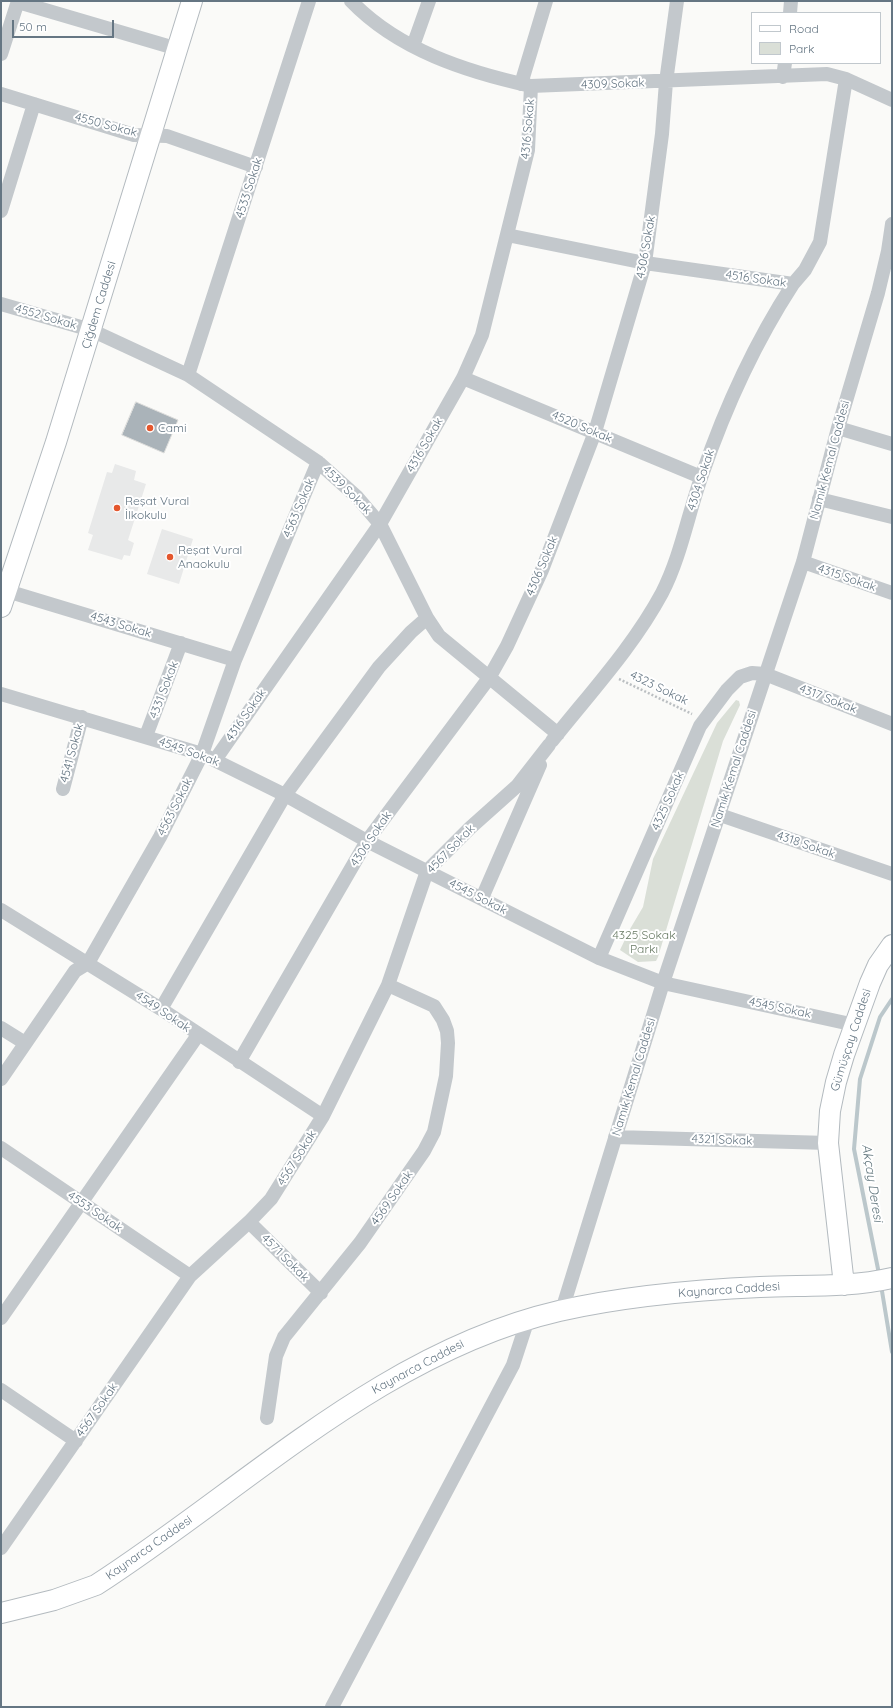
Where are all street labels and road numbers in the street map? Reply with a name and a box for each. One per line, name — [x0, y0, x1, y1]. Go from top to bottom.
street label: 4309 Sokak — [581, 76, 645, 92]
street label: 4316 Sokak — [518, 98, 538, 160]
street label: 4550 Sokak — [73, 110, 139, 140]
street label: 4533 Sokak — [232, 156, 266, 220]
street label: 4306 Sokak — [633, 214, 659, 280]
street label: Çiğdem Caddesi — [79, 259, 119, 351]
street label: 4516 Sokak — [725, 268, 787, 290]
street label: 4552 Sokak — [14, 301, 78, 333]
street label: Namık Kemal Caddesi — [807, 399, 853, 521]
street label: 4520 Sokak — [550, 408, 614, 446]
street label: 4316 Sokak — [404, 415, 446, 475]
street label: 4304 Sokak — [684, 448, 718, 512]
street label: 4539 Sokak — [320, 463, 374, 517]
street label: 4563 Sokak — [280, 476, 318, 540]
street label: 4306 Sokak — [523, 534, 561, 598]
street label: 4315 Sokak — [816, 561, 878, 595]
street label: 4543 Sokak — [89, 609, 153, 641]
street label: 4331 Sokak — [146, 659, 182, 721]
street label: 4323 Sokak — [628, 668, 690, 708]
street label: 4317 Sokak — [797, 681, 859, 717]
street label: 4316 Sokak — [223, 686, 269, 744]
street label: Namık Kemal Caddesi — [708, 708, 760, 830]
street label: 4541 Sokak — [57, 722, 87, 784]
street label: 4545 Sokak — [157, 734, 221, 770]
street label: 4325 Sokak — [649, 769, 687, 833]
street label: 4563 Sokak — [154, 776, 196, 838]
street label: 4306 Sokak — [347, 809, 395, 869]
street label: 4567 Sokak — [424, 821, 478, 877]
street label: 4318 Sokak — [775, 828, 837, 862]
street label: 4545 Sokak — [447, 876, 509, 918]
street label: Gümüşçay Caddesi — [828, 987, 874, 1093]
street label: 4549 Sokak — [133, 988, 193, 1036]
street label: 4545 Sokak — [748, 994, 812, 1022]
street label: Namık Kemal Caddesi — [609, 1016, 659, 1138]
street label: 4567 Sokak — [274, 1128, 320, 1188]
street label: 4321 Sokak — [691, 1132, 753, 1148]
street label: 4569 Sokak — [368, 1168, 416, 1228]
street label: 4553 Sokak — [65, 1188, 125, 1236]
street label: 4571 Sokak — [258, 1231, 312, 1285]
street label: Kaynarca Caddesi — [678, 1279, 780, 1301]
street label: Kaynarca Caddesi — [370, 1337, 466, 1397]
street label: 4567 Sokak — [73, 1380, 121, 1440]
street label: Kaynarca Caddesi — [103, 1513, 195, 1583]

